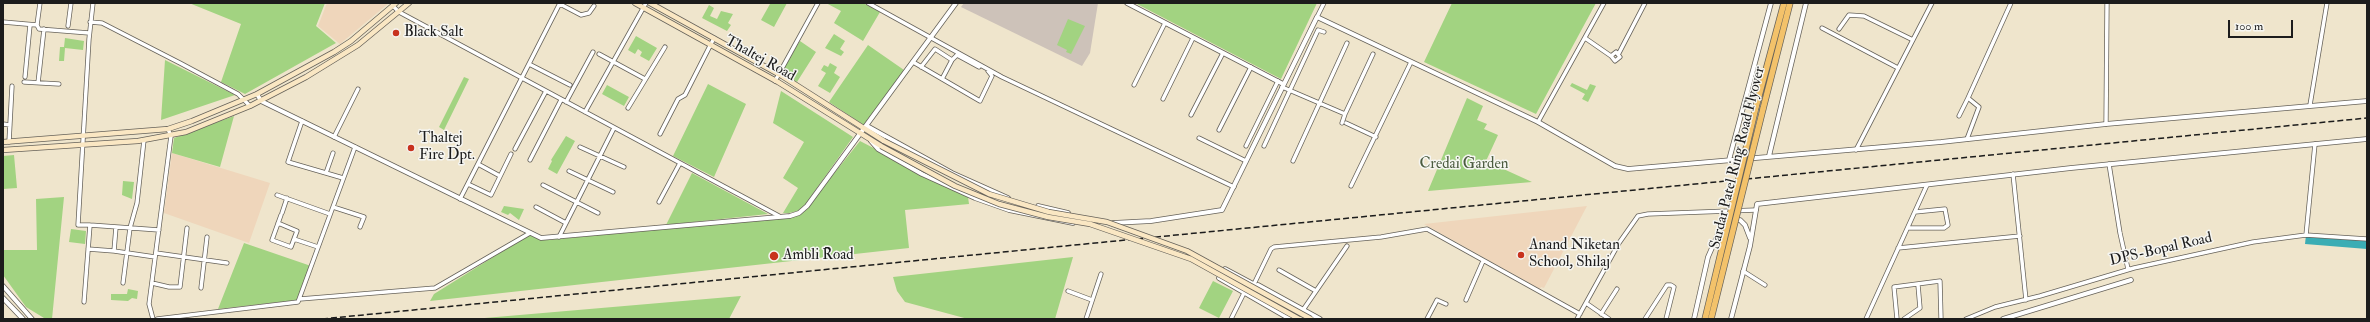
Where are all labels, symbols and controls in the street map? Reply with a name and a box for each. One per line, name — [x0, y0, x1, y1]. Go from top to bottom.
scale bar — [2230, 12, 2295, 38]
text: 100 m — [2235, 19, 2263, 34]
place label: Black Salt — [404, 24, 463, 42]
marker: Black Salt — [391, 28, 401, 38]
street label: Thaltej Road — [722, 32, 798, 86]
street label: Sardar Patel Ring Road Flyover — [1707, 65, 1769, 251]
place label: Thaltej Fire Dpt. — [419, 130, 475, 165]
marker: Thaltej Fire Dpt. — [406, 143, 416, 153]
park label: Credai Garden — [1419, 156, 1509, 174]
street label: DPS-Bopal Road — [2108, 229, 2214, 271]
place label: Anand Niketan School, Shilaj — [1529, 237, 1620, 272]
place label: Ambli Road — [783, 247, 854, 265]
marker: Ambli Road — [768, 250, 780, 262]
marker: Anand Niketan School, Shilaj — [1516, 250, 1526, 260]

